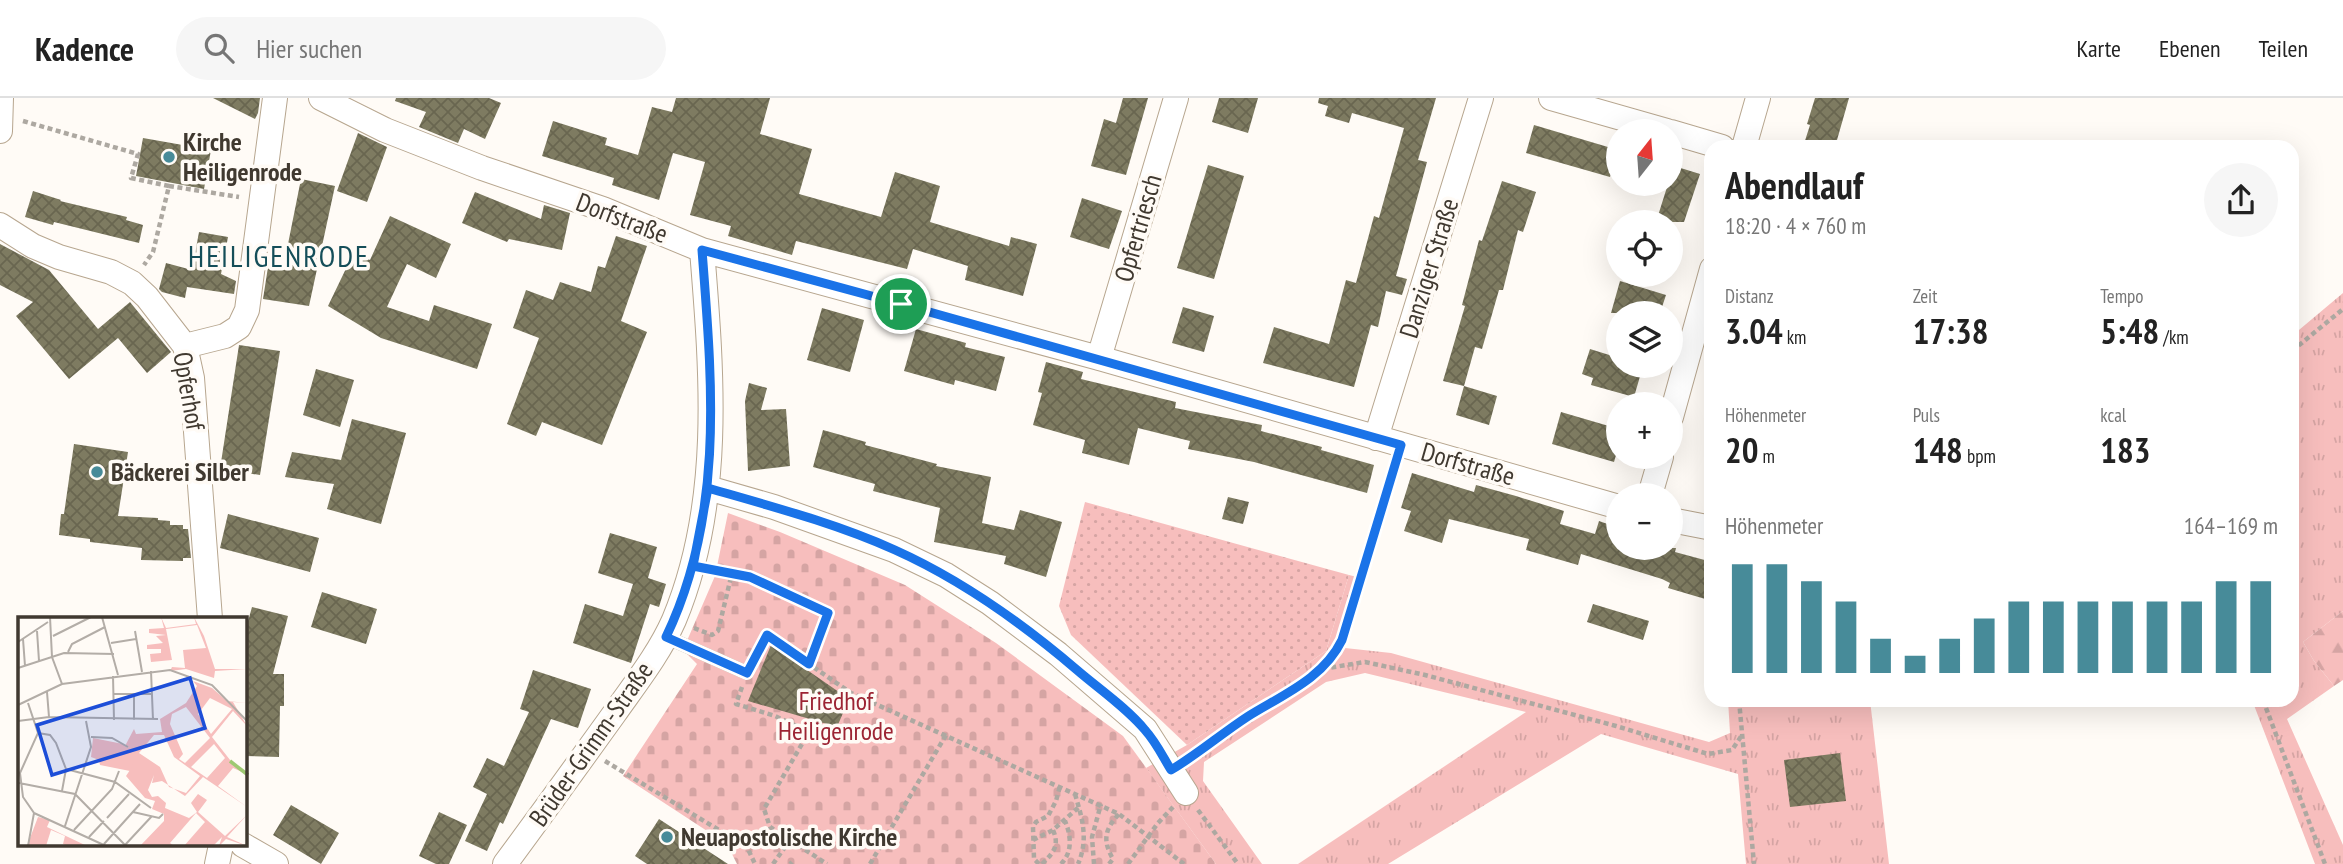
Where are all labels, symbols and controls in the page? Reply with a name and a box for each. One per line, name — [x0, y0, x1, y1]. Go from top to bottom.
search box — [176, 17, 666, 80]
text: Kadence — [35, 27, 134, 70]
icon: search — [200, 29, 238, 67]
text: Hier suchen — [256, 32, 362, 65]
text: Karte — [2077, 33, 2121, 64]
text: Ebenen — [2159, 33, 2221, 64]
text: Teilen — [2259, 33, 2308, 64]
north arrow — [1606, 119, 1684, 196]
map controls — [1606, 119, 1683, 560]
place label: Kirche Heiligenrode — [183, 125, 302, 188]
marker: Kirche Heiligenrode — [161, 149, 177, 165]
text: Abendlauf — [1725, 160, 1863, 209]
button: share — [2204, 163, 2278, 237]
street label: Opfertriesch — [1106, 170, 1169, 285]
street label: Dorfstraße — [572, 185, 673, 250]
street label: Danziger Straße — [1392, 194, 1465, 342]
button: locate — [1606, 210, 1683, 287]
text: 18:20 · 4 × 760 m — [1725, 211, 1866, 240]
district label: HEILIGENRODE — [188, 236, 370, 275]
pin — [871, 274, 931, 334]
text: Distanz — [1725, 284, 1774, 308]
text: Zeit — [1913, 284, 1937, 308]
text: Tempo — [2100, 284, 2144, 308]
icon: arrive — [882, 285, 920, 323]
button: layers — [1606, 301, 1683, 378]
text: 3.04 — [1725, 308, 1783, 354]
text: 17:38 — [1913, 308, 1988, 354]
text: 5:48 — [2100, 308, 2159, 354]
text: km — [1783, 325, 1806, 349]
text: /km — [2159, 325, 2189, 349]
street label: Opferhof — [166, 349, 213, 434]
button: + — [1606, 392, 1683, 469]
text: Höhenmeter — [1725, 403, 1806, 427]
text: Puls — [1913, 403, 1940, 427]
text: kcal — [2100, 403, 2126, 427]
text: 20 — [1725, 427, 1758, 473]
text: 148 — [1913, 427, 1963, 473]
text: 183 — [2100, 427, 2151, 473]
street label: Dorfstraße — [1418, 434, 1519, 493]
text: m — [1758, 444, 1775, 468]
text: bpm — [1963, 444, 1996, 468]
place label: Bäckerei Silber — [111, 455, 249, 488]
marker: Bäckerei Silber — [89, 464, 105, 480]
button: − — [1606, 483, 1683, 560]
text: Höhenmeter — [1725, 511, 1823, 540]
text: 164–169 m — [2184, 511, 2278, 540]
inset map — [18, 617, 247, 846]
street label: Brüder-Grimm-Straße — [522, 655, 660, 832]
park label: Friedhof Heiligenrode — [778, 684, 894, 747]
place label: Neuapostolische Kirche — [681, 820, 897, 853]
marker: Neuapostolische Kirche — [659, 829, 675, 845]

